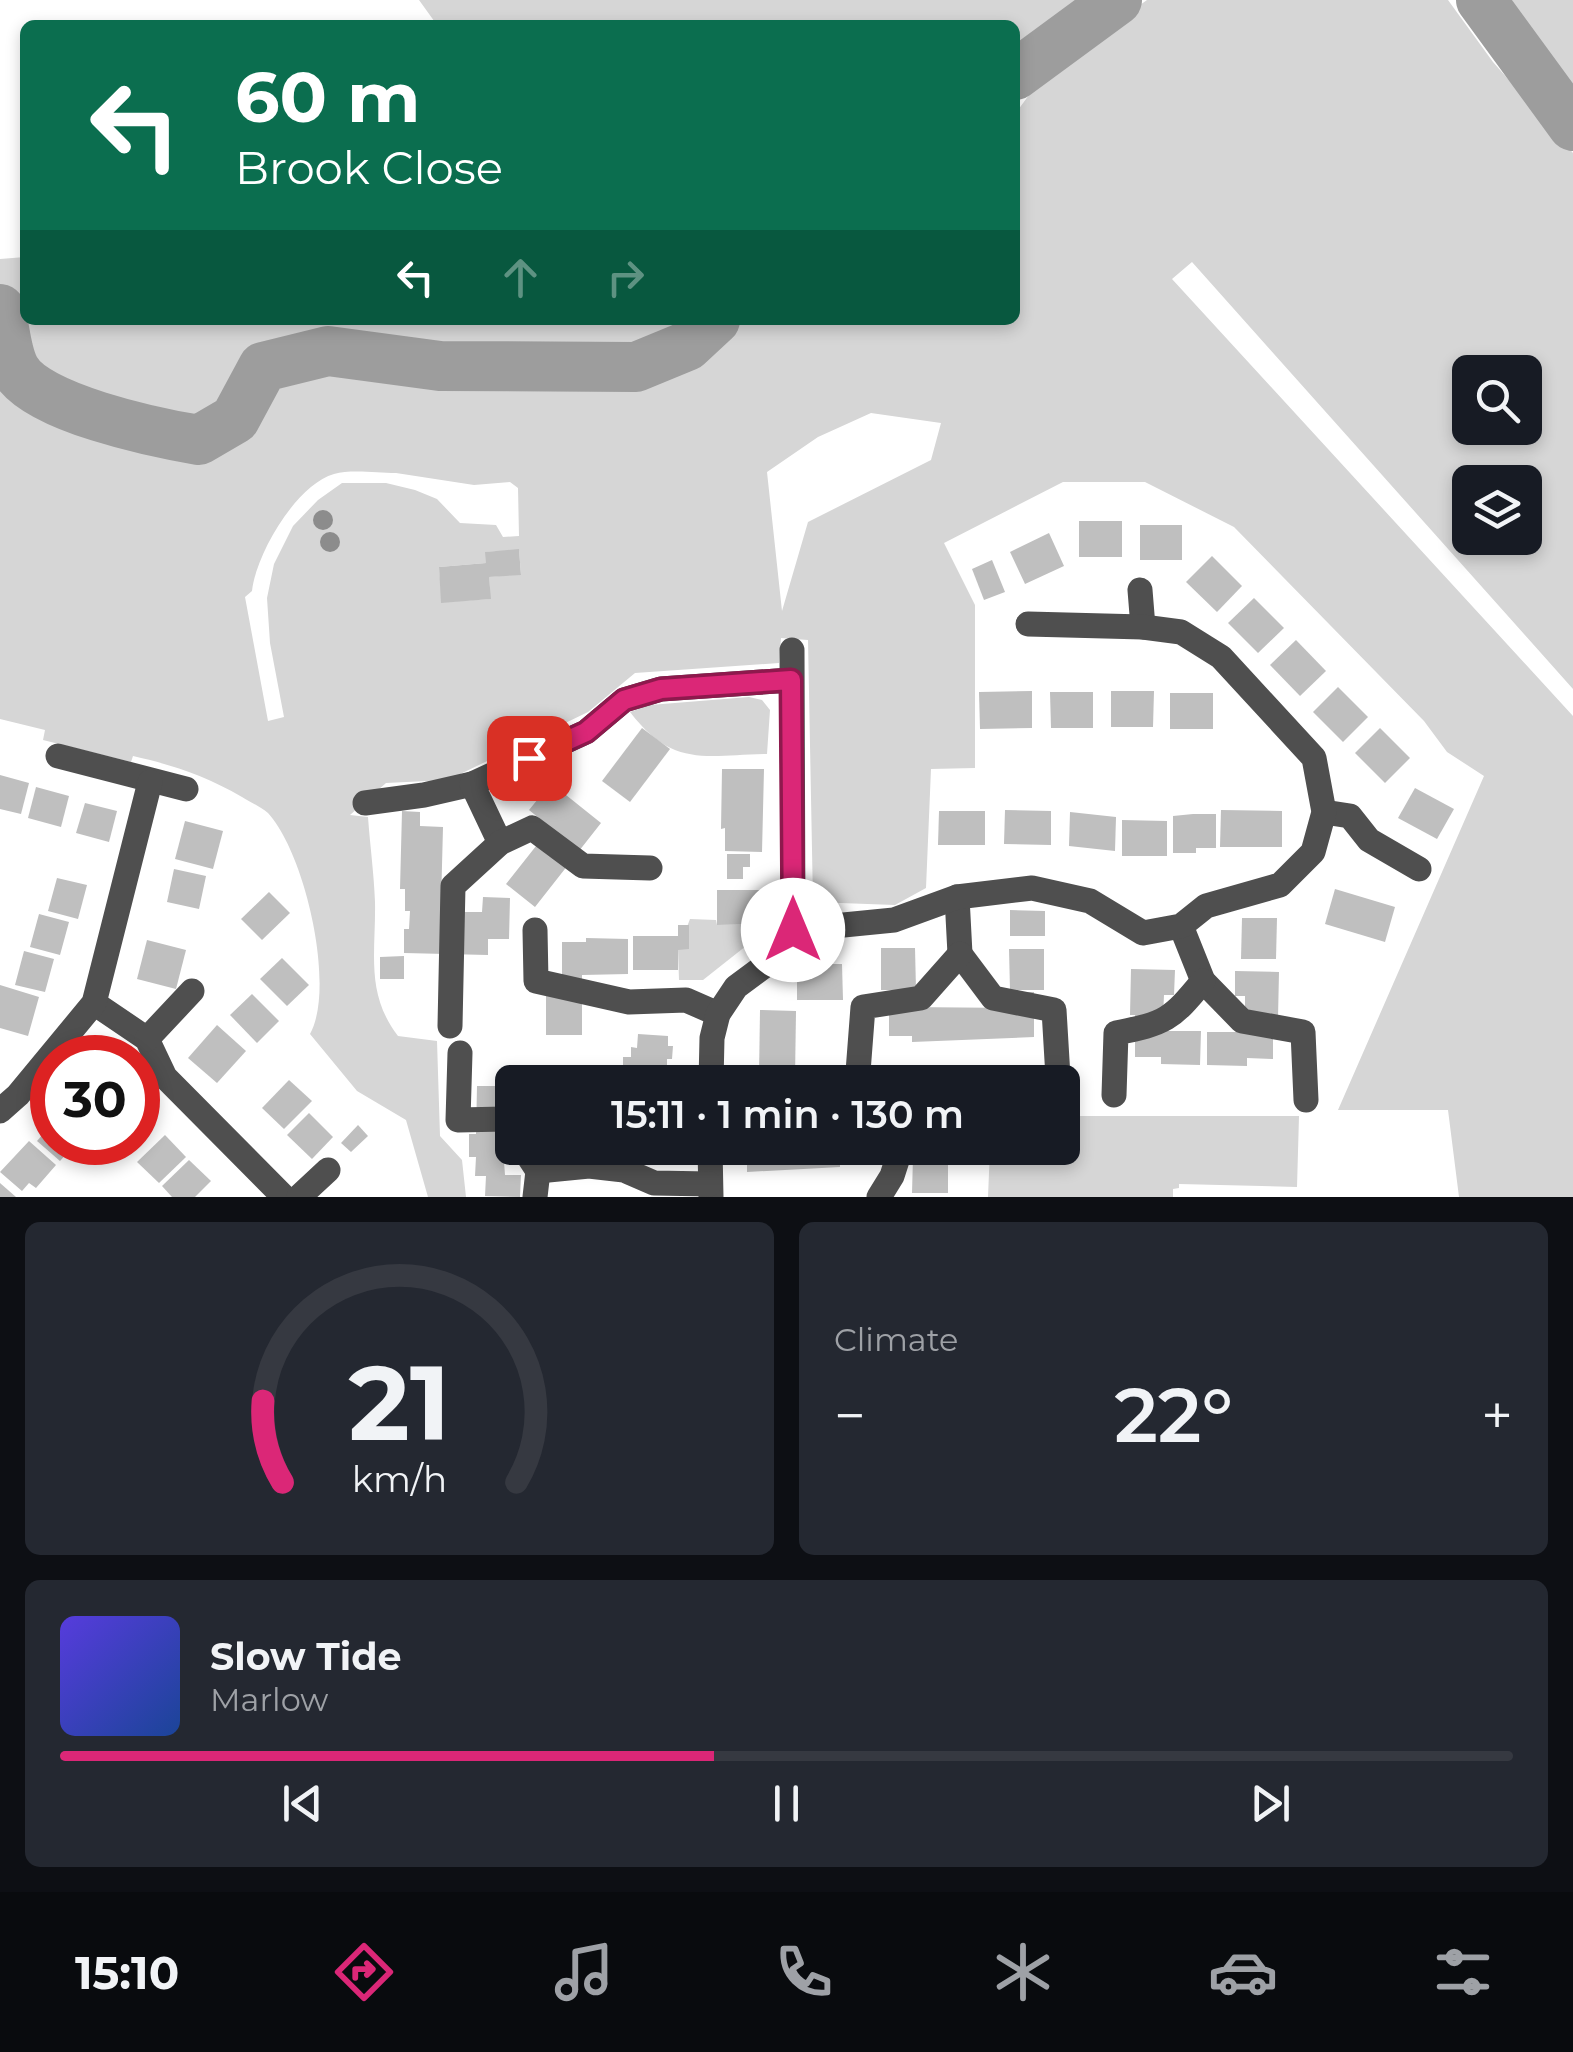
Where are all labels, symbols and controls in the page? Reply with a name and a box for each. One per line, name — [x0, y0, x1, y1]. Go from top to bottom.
text: 60 m — [235, 54, 420, 140]
icon: left — [70, 60, 200, 190]
text: Brook Close — [235, 140, 503, 195]
icon: left — [388, 250, 443, 305]
icon: ahead — [493, 250, 548, 305]
icon: right — [598, 250, 653, 305]
map controls — [1452, 355, 1542, 555]
button: search — [1452, 355, 1542, 445]
button: layers — [1452, 465, 1542, 555]
pin — [487, 716, 572, 801]
icon: arrive — [502, 731, 557, 786]
position arrow — [741, 878, 845, 982]
speed limit sign: 30 — [30, 1035, 160, 1165]
text: 15:11 · 1 min · 130 m — [611, 1091, 964, 1138]
text: Climate — [834, 1320, 958, 1359]
text: 21 — [348, 1339, 451, 1466]
text: 22° — [1114, 1369, 1233, 1461]
text: − — [834, 1382, 866, 1449]
text: + — [1481, 1382, 1513, 1449]
text: km/h — [352, 1457, 447, 1501]
text: Slow Tide — [210, 1633, 402, 1680]
text: Marlow — [210, 1680, 328, 1719]
icon: previous — [275, 1776, 330, 1831]
icon: pause — [759, 1776, 814, 1831]
icon: next — [1243, 1776, 1298, 1831]
icon: directions — [329, 1937, 399, 2007]
icon: music — [549, 1937, 619, 2007]
icon: phone — [769, 1937, 839, 2007]
icon: climate — [988, 1937, 1058, 2007]
icon: car — [1208, 1937, 1278, 2007]
icon: filters — [1428, 1937, 1498, 2007]
text: 15:10 — [75, 1945, 179, 2000]

